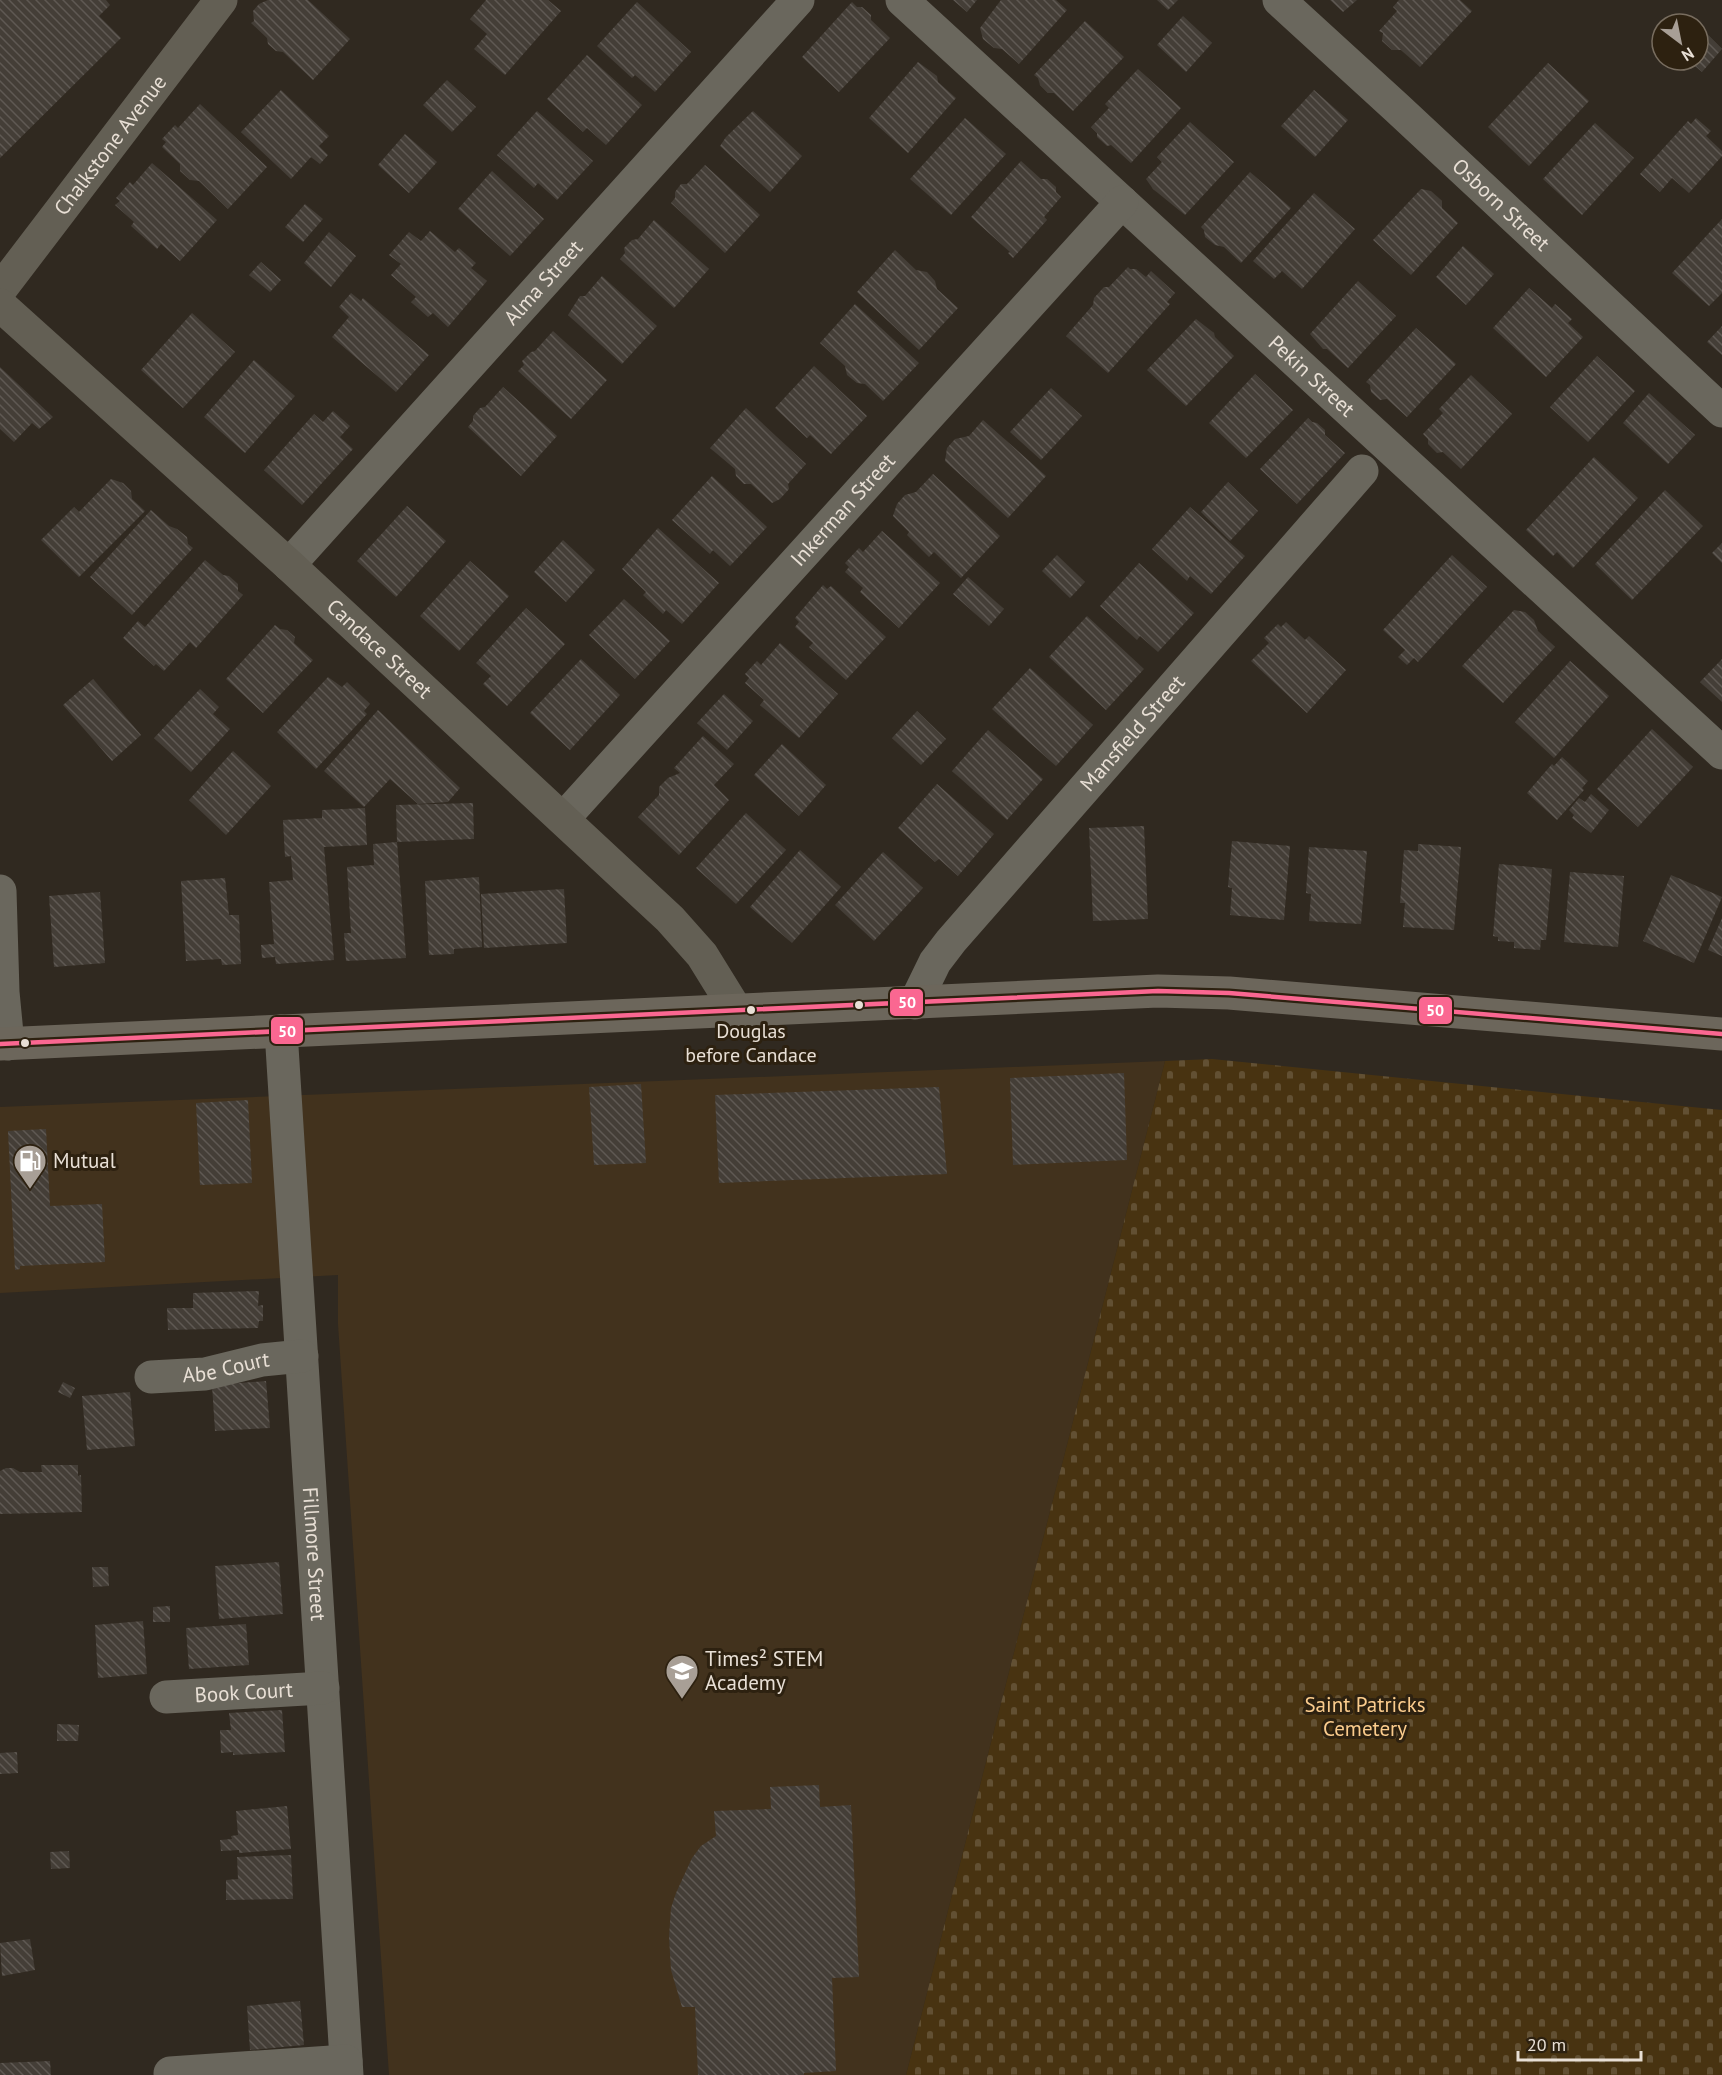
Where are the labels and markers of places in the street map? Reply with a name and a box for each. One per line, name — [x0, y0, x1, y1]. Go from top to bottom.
unlabelled marker — [853, 999, 865, 1011]
marker: Douglas before Candace — [745, 1004, 757, 1016]
place label: Douglas before Candace — [685, 1018, 817, 1068]
unlabelled marker — [19, 1037, 31, 1049]
fuel station icon: Mutual — [12, 1143, 48, 1190]
place label: Mutual — [53, 1147, 116, 1174]
place label: Times² STEM Academy — [705, 1645, 823, 1696]
school or university icon: Times² STEM Academy — [664, 1653, 700, 1700]

